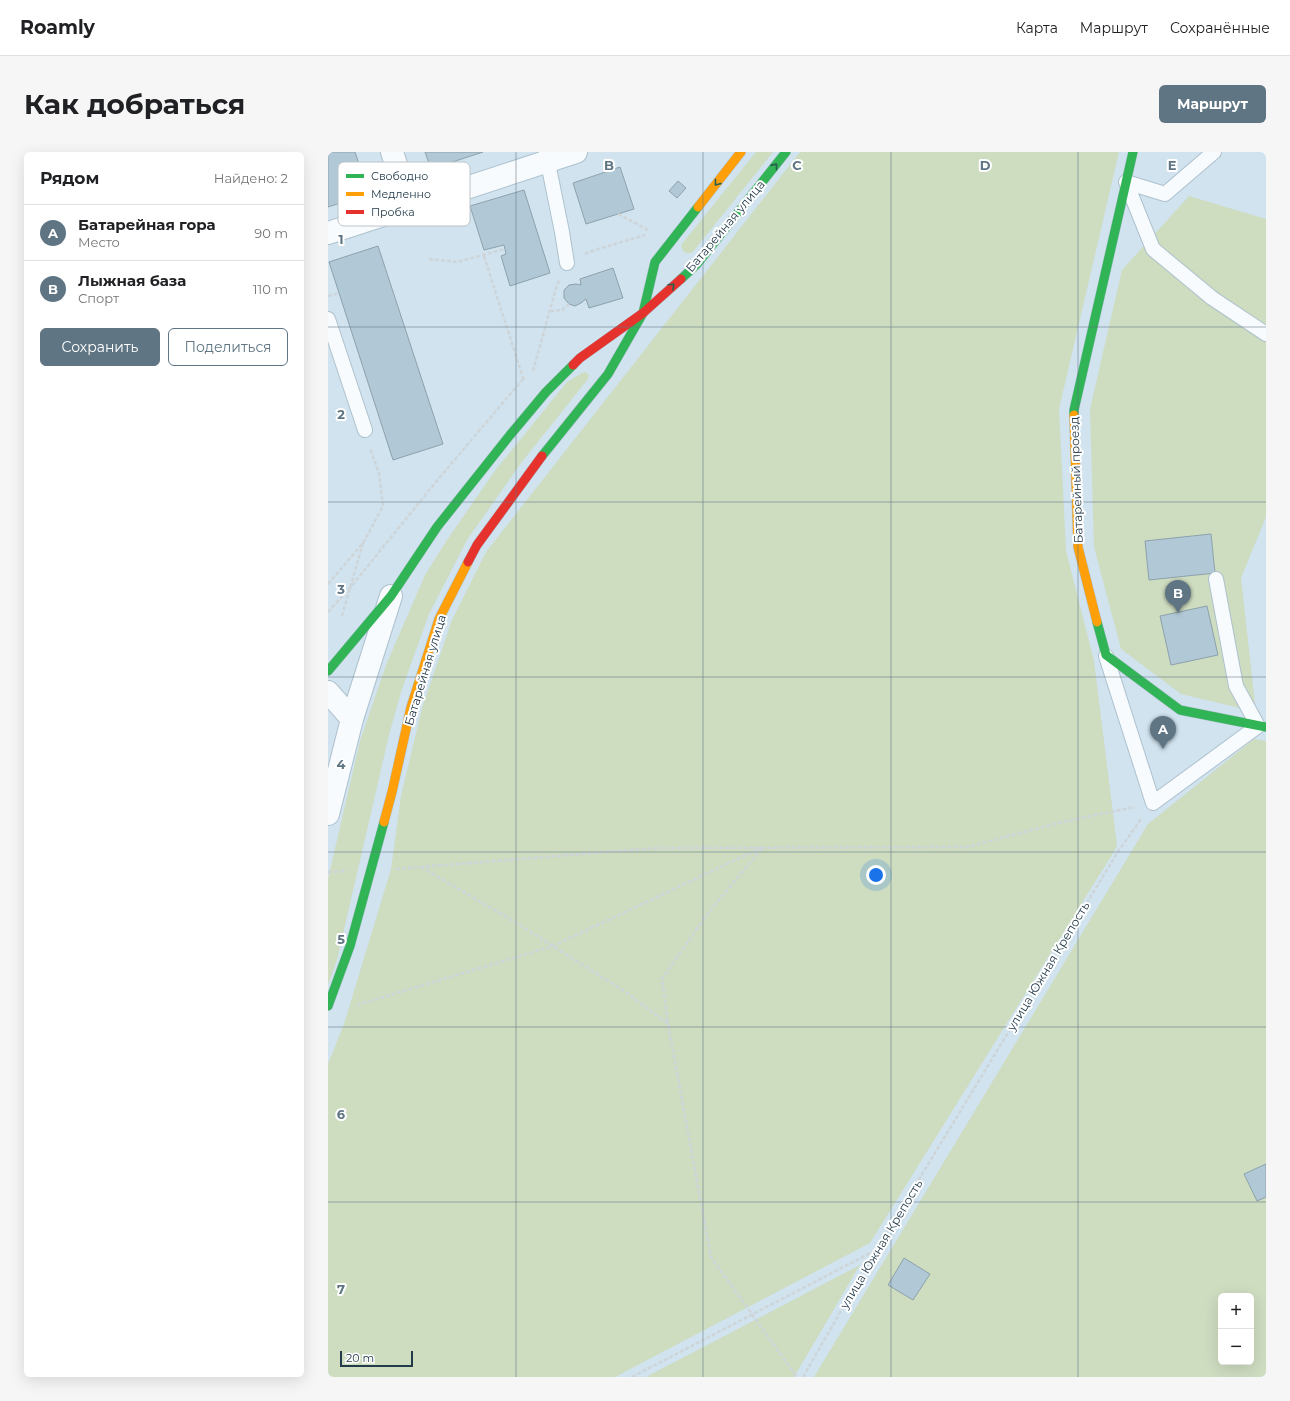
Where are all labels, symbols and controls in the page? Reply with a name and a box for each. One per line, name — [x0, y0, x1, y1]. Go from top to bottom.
text: Roamly — [20, 16, 95, 39]
text: Карта — [1016, 19, 1058, 37]
text: Маршрут — [1080, 19, 1148, 37]
text: Сохранённые — [1170, 19, 1270, 37]
button: Маршрут — [1159, 85, 1266, 123]
text: Как добраться — [24, 87, 245, 121]
text: B — [604, 157, 614, 173]
text: C — [792, 157, 802, 173]
text: D — [980, 157, 991, 173]
text: E — [1168, 157, 1177, 173]
legend — [338, 162, 470, 226]
one-way arrow — [770, 164, 777, 171]
text: Рядом — [40, 168, 99, 188]
text: Свободно — [371, 169, 428, 183]
text: Найдено: 2 — [214, 170, 288, 186]
street label: Батарейная улица — [682, 177, 768, 275]
one-way arrow — [714, 178, 721, 185]
text: Медленно — [371, 187, 431, 201]
text: Пробка — [371, 205, 415, 219]
text: Батарейная гора — [78, 215, 216, 234]
text: A — [48, 225, 58, 241]
text: 90 m — [254, 225, 288, 241]
text: 1 — [338, 231, 344, 247]
text: Место — [78, 234, 120, 250]
text: Лыжная база — [78, 271, 186, 290]
text: B — [48, 281, 58, 297]
text: 110 m — [253, 281, 288, 297]
one-way arrow — [667, 283, 675, 291]
text: Спорт — [78, 290, 119, 306]
button: Сохранить — [40, 328, 160, 366]
button: Поделиться — [168, 328, 288, 366]
text: 2 — [337, 406, 345, 422]
street label: Батарейный проезд — [1066, 416, 1086, 544]
pin: B — [1165, 580, 1191, 613]
text: 3 — [336, 581, 345, 597]
street label: Батарейная улица — [401, 613, 449, 727]
pin: A — [1150, 716, 1176, 749]
text: 4 — [337, 756, 346, 772]
your location — [866, 865, 886, 885]
street label: улица Южная Крепость — [1003, 899, 1093, 1034]
text: 5 — [337, 931, 345, 947]
text: 6 — [337, 1106, 346, 1122]
street label: улица Южная Крепость — [836, 1177, 926, 1312]
text: 7 — [337, 1281, 345, 1297]
map controls — [1218, 1293, 1254, 1365]
button: + — [1218, 1293, 1254, 1329]
button: − — [1218, 1329, 1254, 1365]
scale bar — [340, 1349, 413, 1368]
text: 20 m — [346, 1351, 374, 1365]

